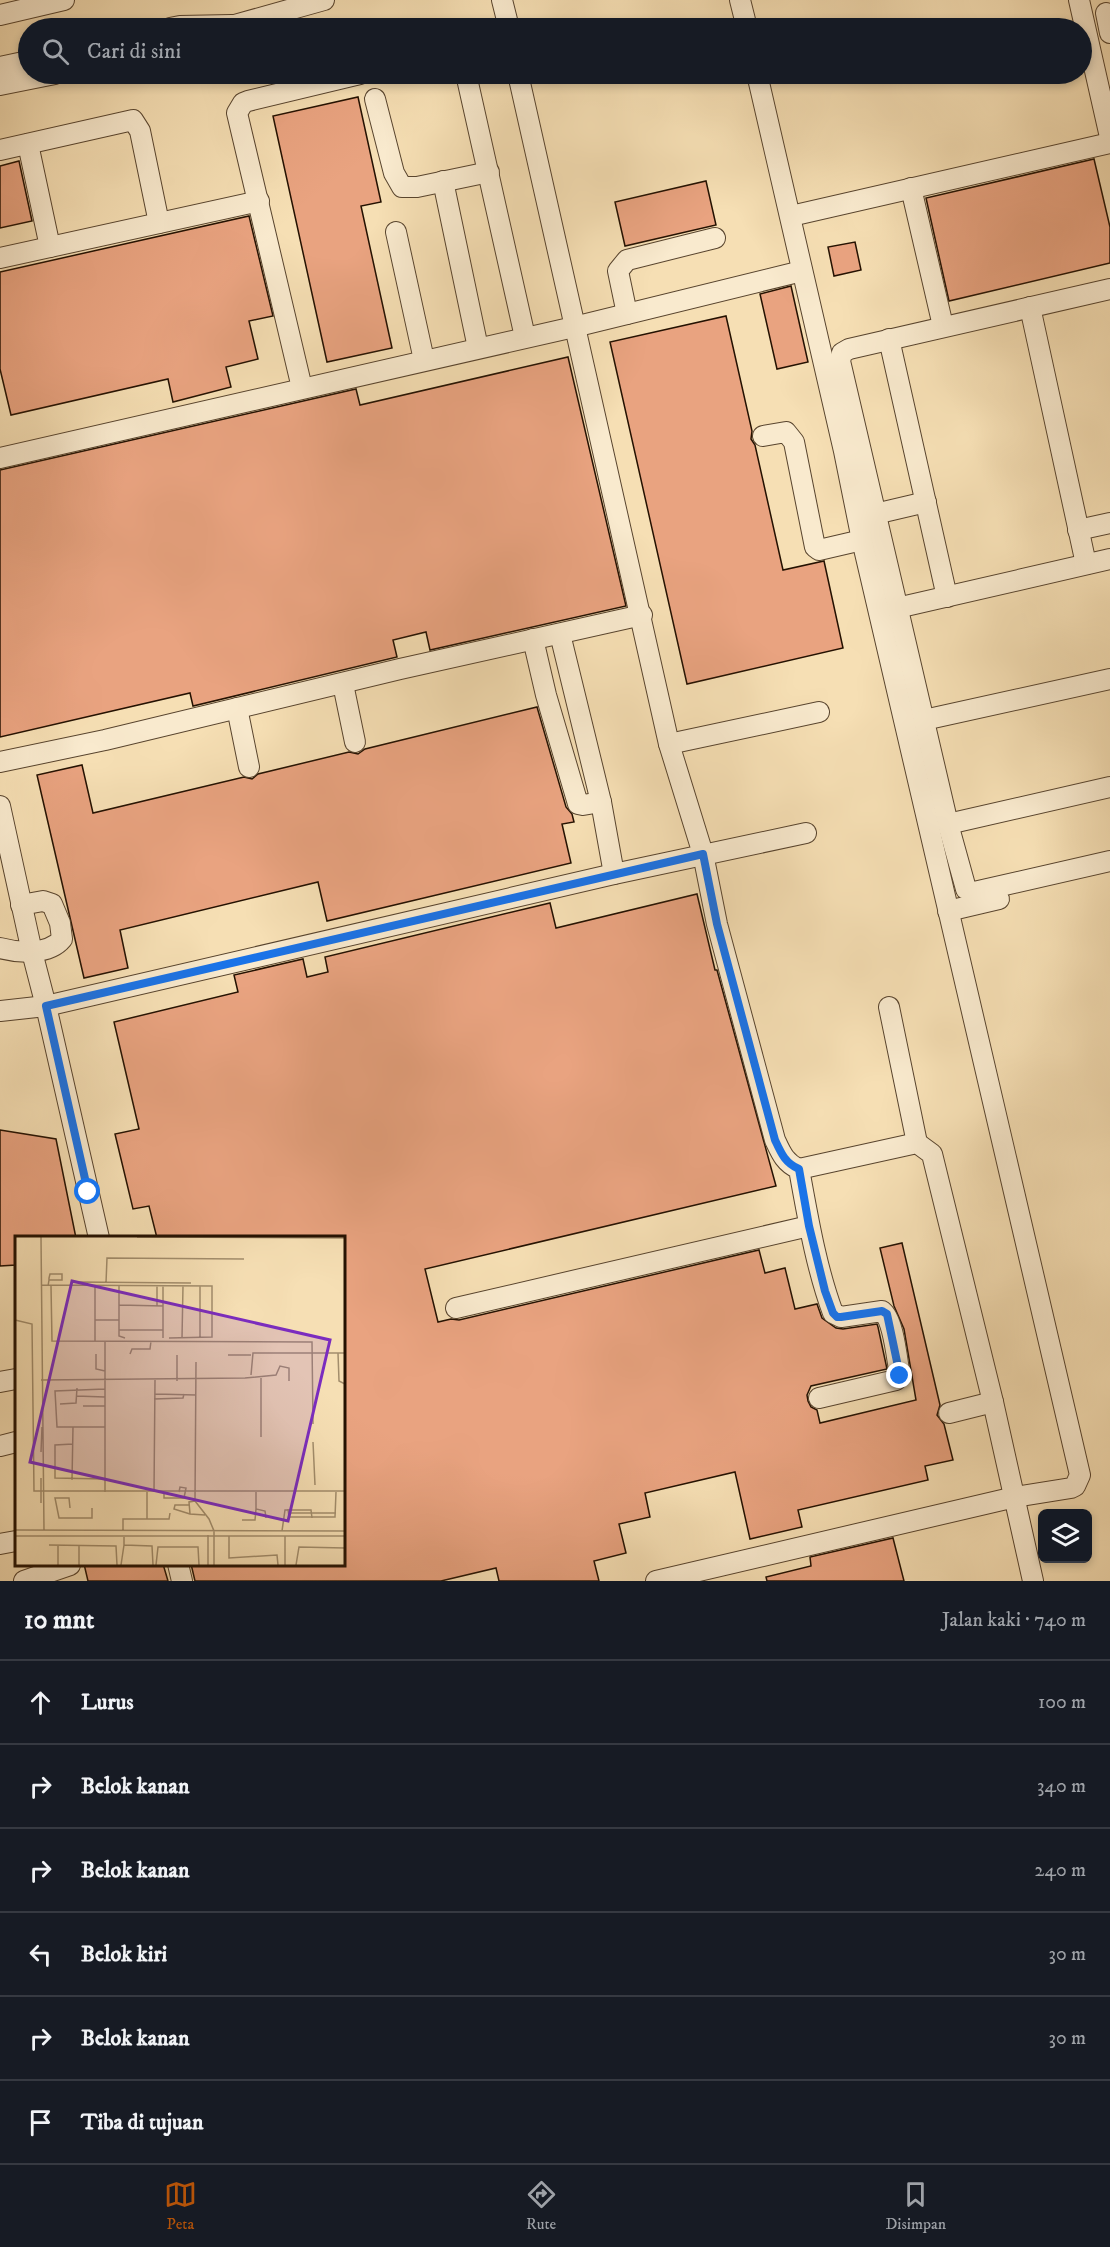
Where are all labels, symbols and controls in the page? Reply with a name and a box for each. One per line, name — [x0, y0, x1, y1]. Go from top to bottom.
search box — [18, 18, 1092, 84]
icon: search — [39, 35, 72, 68]
text: Cari di sini — [87, 38, 181, 65]
route start — [74, 1178, 100, 1204]
inset map — [15, 1236, 345, 1566]
route end — [886, 1362, 912, 1388]
map controls — [1038, 1509, 1092, 1563]
button: layers — [1038, 1509, 1092, 1563]
text: 10 mnt — [24, 1604, 94, 1637]
text: Jalan kaki · 740 m — [942, 1608, 1086, 1633]
icon: ahead — [24, 1686, 57, 1719]
text: Lurus — [81, 1689, 134, 1716]
text: 100 m — [1038, 1690, 1086, 1715]
icon: right — [24, 1770, 57, 1803]
text: Belok kanan — [81, 1773, 189, 1800]
text: 340 m — [1037, 1774, 1086, 1799]
icon: right — [24, 1854, 57, 1887]
text: Belok kanan — [81, 1857, 189, 1884]
text: 240 m — [1035, 1858, 1086, 1883]
icon: left — [24, 1938, 57, 1971]
text: Belok kiri — [81, 1941, 167, 1968]
text: 30 m — [1048, 1942, 1086, 1967]
icon: right — [24, 2022, 57, 2055]
text: Belok kanan — [81, 2025, 189, 2052]
text: 30 m — [1048, 2026, 1086, 2051]
icon: arrive — [24, 2106, 57, 2139]
text: Tiba di tujuan — [81, 2109, 203, 2136]
tab: Peta — [164, 2178, 197, 2234]
tab: Rute — [525, 2178, 558, 2234]
tab: Disimpan — [885, 2178, 946, 2234]

